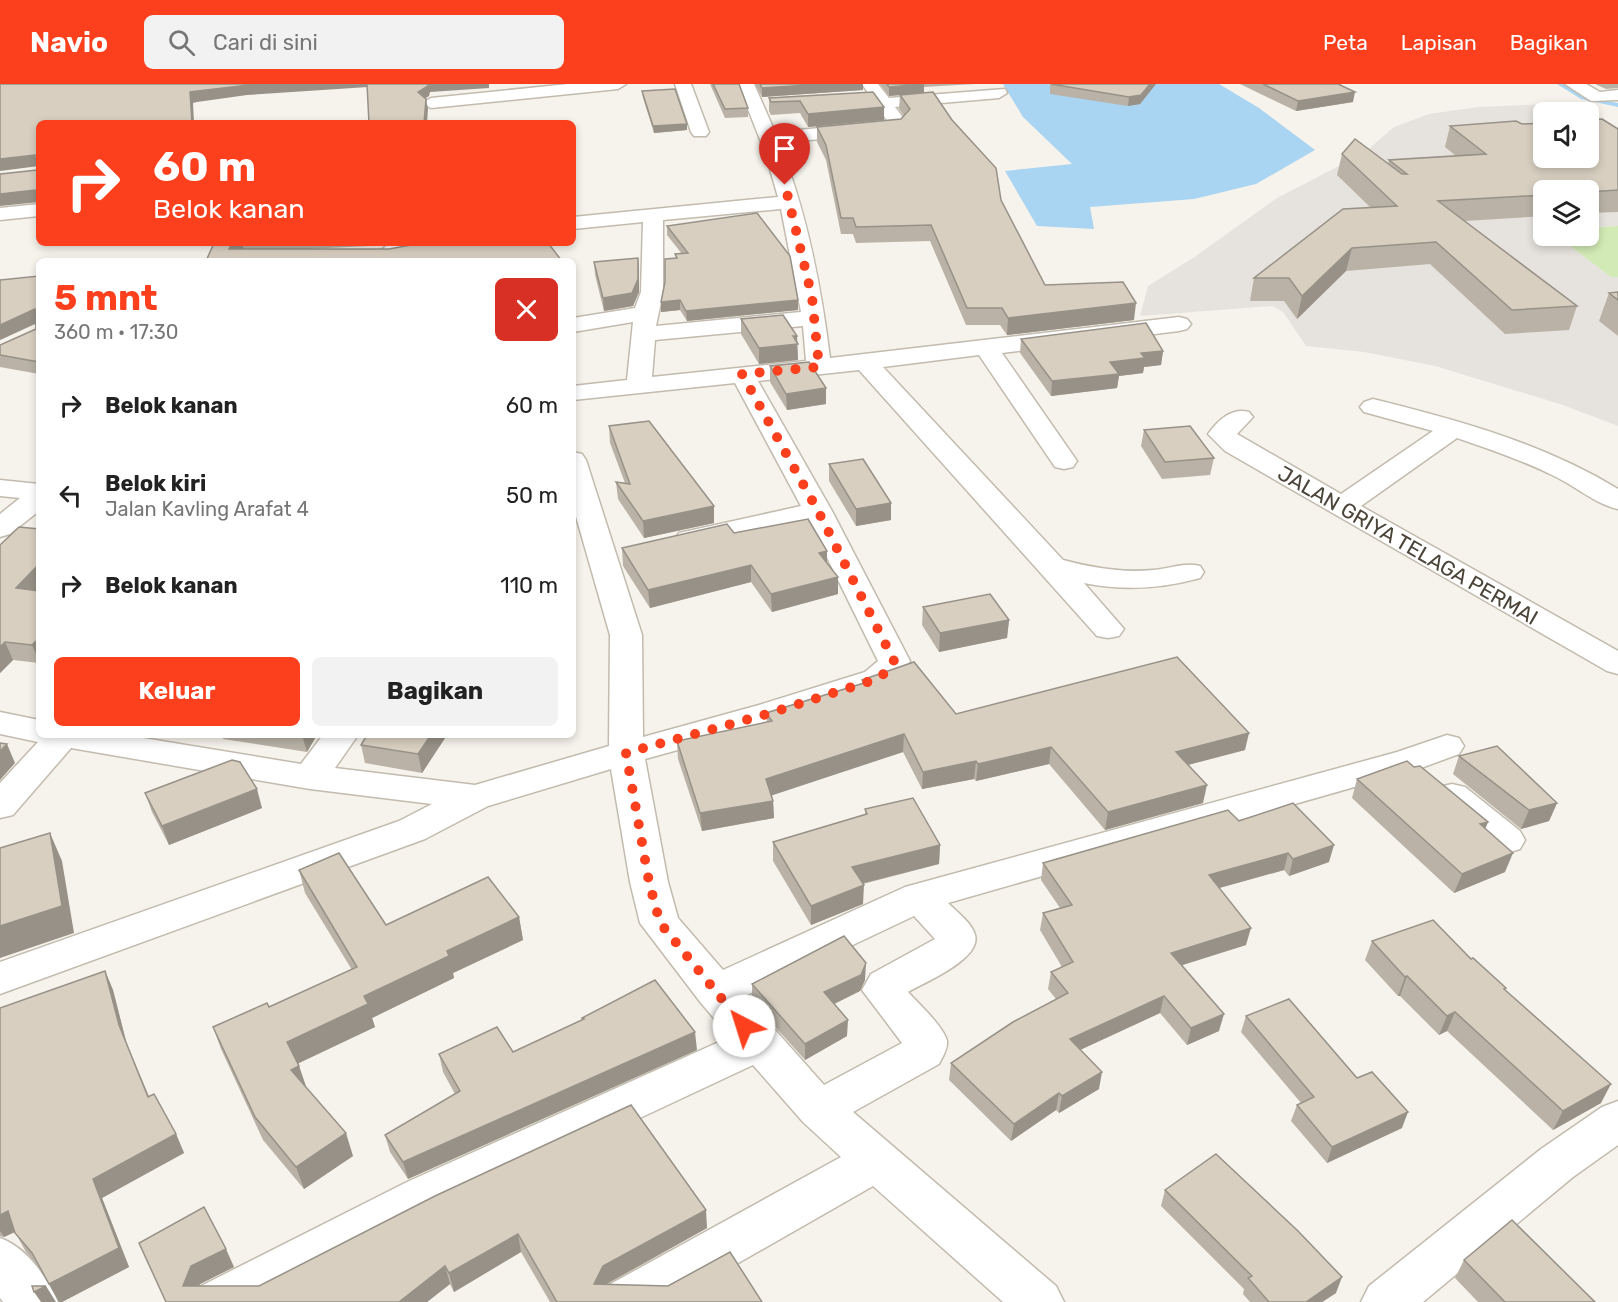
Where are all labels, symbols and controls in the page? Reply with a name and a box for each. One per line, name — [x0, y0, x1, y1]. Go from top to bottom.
search box — [144, 15, 564, 69]
text: Navio — [30, 26, 108, 59]
icon: search — [165, 26, 198, 59]
text: Cari di sini — [213, 29, 318, 56]
text: Peta — [1323, 30, 1368, 55]
text: Lapisan — [1401, 30, 1477, 55]
text: Bagikan — [1510, 30, 1588, 55]
map controls — [1533, 102, 1599, 246]
button: sound — [1533, 102, 1599, 168]
pin — [759, 123, 810, 185]
icon: arrive — [768, 132, 801, 165]
text: 60 m — [153, 142, 256, 192]
icon: right — [54, 144, 132, 222]
button: layers — [1533, 180, 1599, 246]
text: Belok kanan — [153, 193, 305, 225]
text: 5 mnt — [54, 276, 158, 319]
button: close — [495, 278, 558, 341]
text: 360 m · 17:30 — [54, 320, 179, 344]
icon: right — [54, 389, 87, 422]
text: Belok kanan — [105, 392, 238, 419]
text: 60 m — [506, 392, 558, 419]
street label: JALAN GRIYA TELAGA PERMAI — [1273, 460, 1543, 630]
text: Belok kiri — [105, 470, 206, 497]
icon: left — [54, 479, 87, 512]
text: 50 m — [506, 482, 558, 509]
text: Jalan Kavling Arafat 4 — [105, 497, 309, 521]
icon: right — [54, 569, 87, 602]
text: Belok kanan — [105, 572, 238, 599]
text: 110 m — [500, 572, 558, 599]
button: Keluar — [54, 657, 300, 726]
button: Bagikan — [312, 657, 558, 726]
position arrow — [712, 994, 776, 1058]

